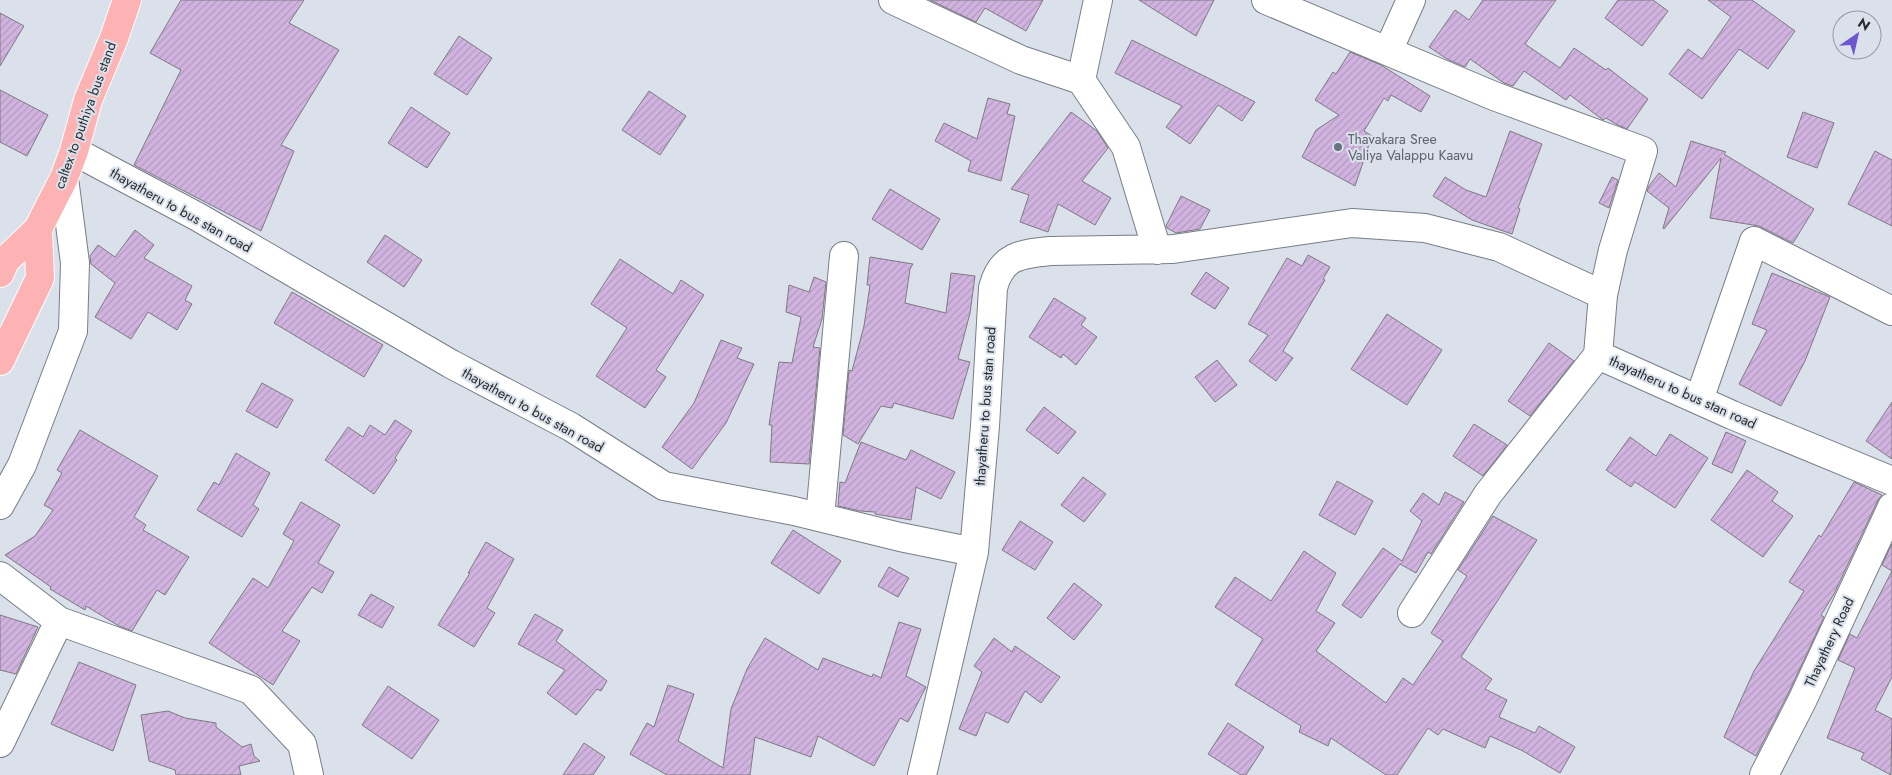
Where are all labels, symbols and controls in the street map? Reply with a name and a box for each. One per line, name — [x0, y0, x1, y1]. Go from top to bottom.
north arrow — [1832, 10, 1882, 60]
text: N — [1854, 13, 1874, 36]
street label: caltex to puthiya bus stand — [49, 39, 121, 191]
place label: Thavakara Sree Valiya Valappu Kaavu — [1348, 129, 1473, 165]
marker: Thavakara Sree Valiya Valappu Kaavu — [1332, 141, 1344, 153]
street label: thayatheru to bus stan road — [107, 163, 255, 257]
street label: thayatheru to bus stan road — [969, 326, 1001, 486]
street label: thayatheru to bus stan road — [1606, 350, 1760, 434]
street label: thayatheru to bus stan road — [459, 363, 607, 457]
street label: Thayathery Road — [1799, 594, 1859, 690]

